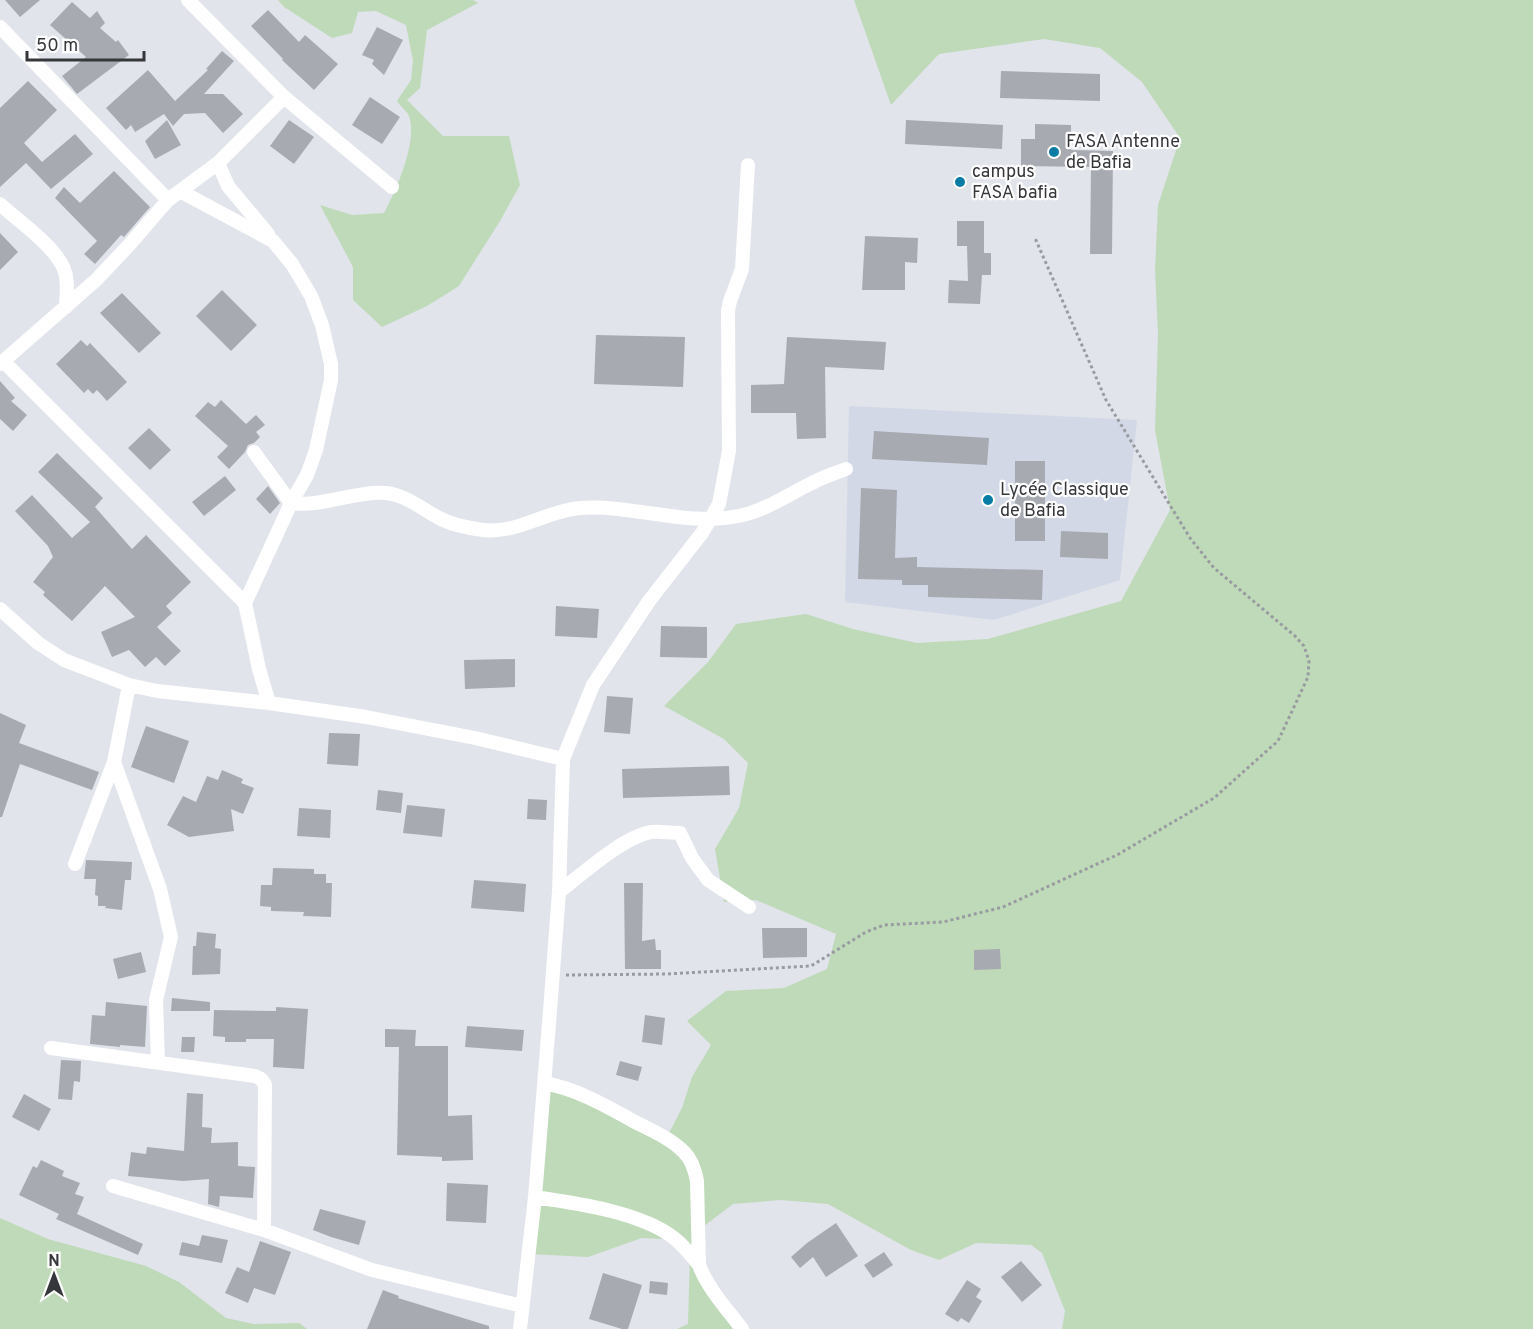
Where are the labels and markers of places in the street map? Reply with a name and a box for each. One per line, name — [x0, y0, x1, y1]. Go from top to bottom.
place label: FASA Antenne de Bafia — [1066, 131, 1180, 175]
marker: FASA Antenne de Bafia — [1047, 145, 1061, 159]
place label: campus FASA bafia — [972, 161, 1057, 205]
marker: campus FASA bafia — [953, 175, 967, 189]
place label: Lycée Classique de Bafia — [1000, 479, 1129, 523]
marker: Lycée Classique de Bafia — [981, 493, 995, 507]

